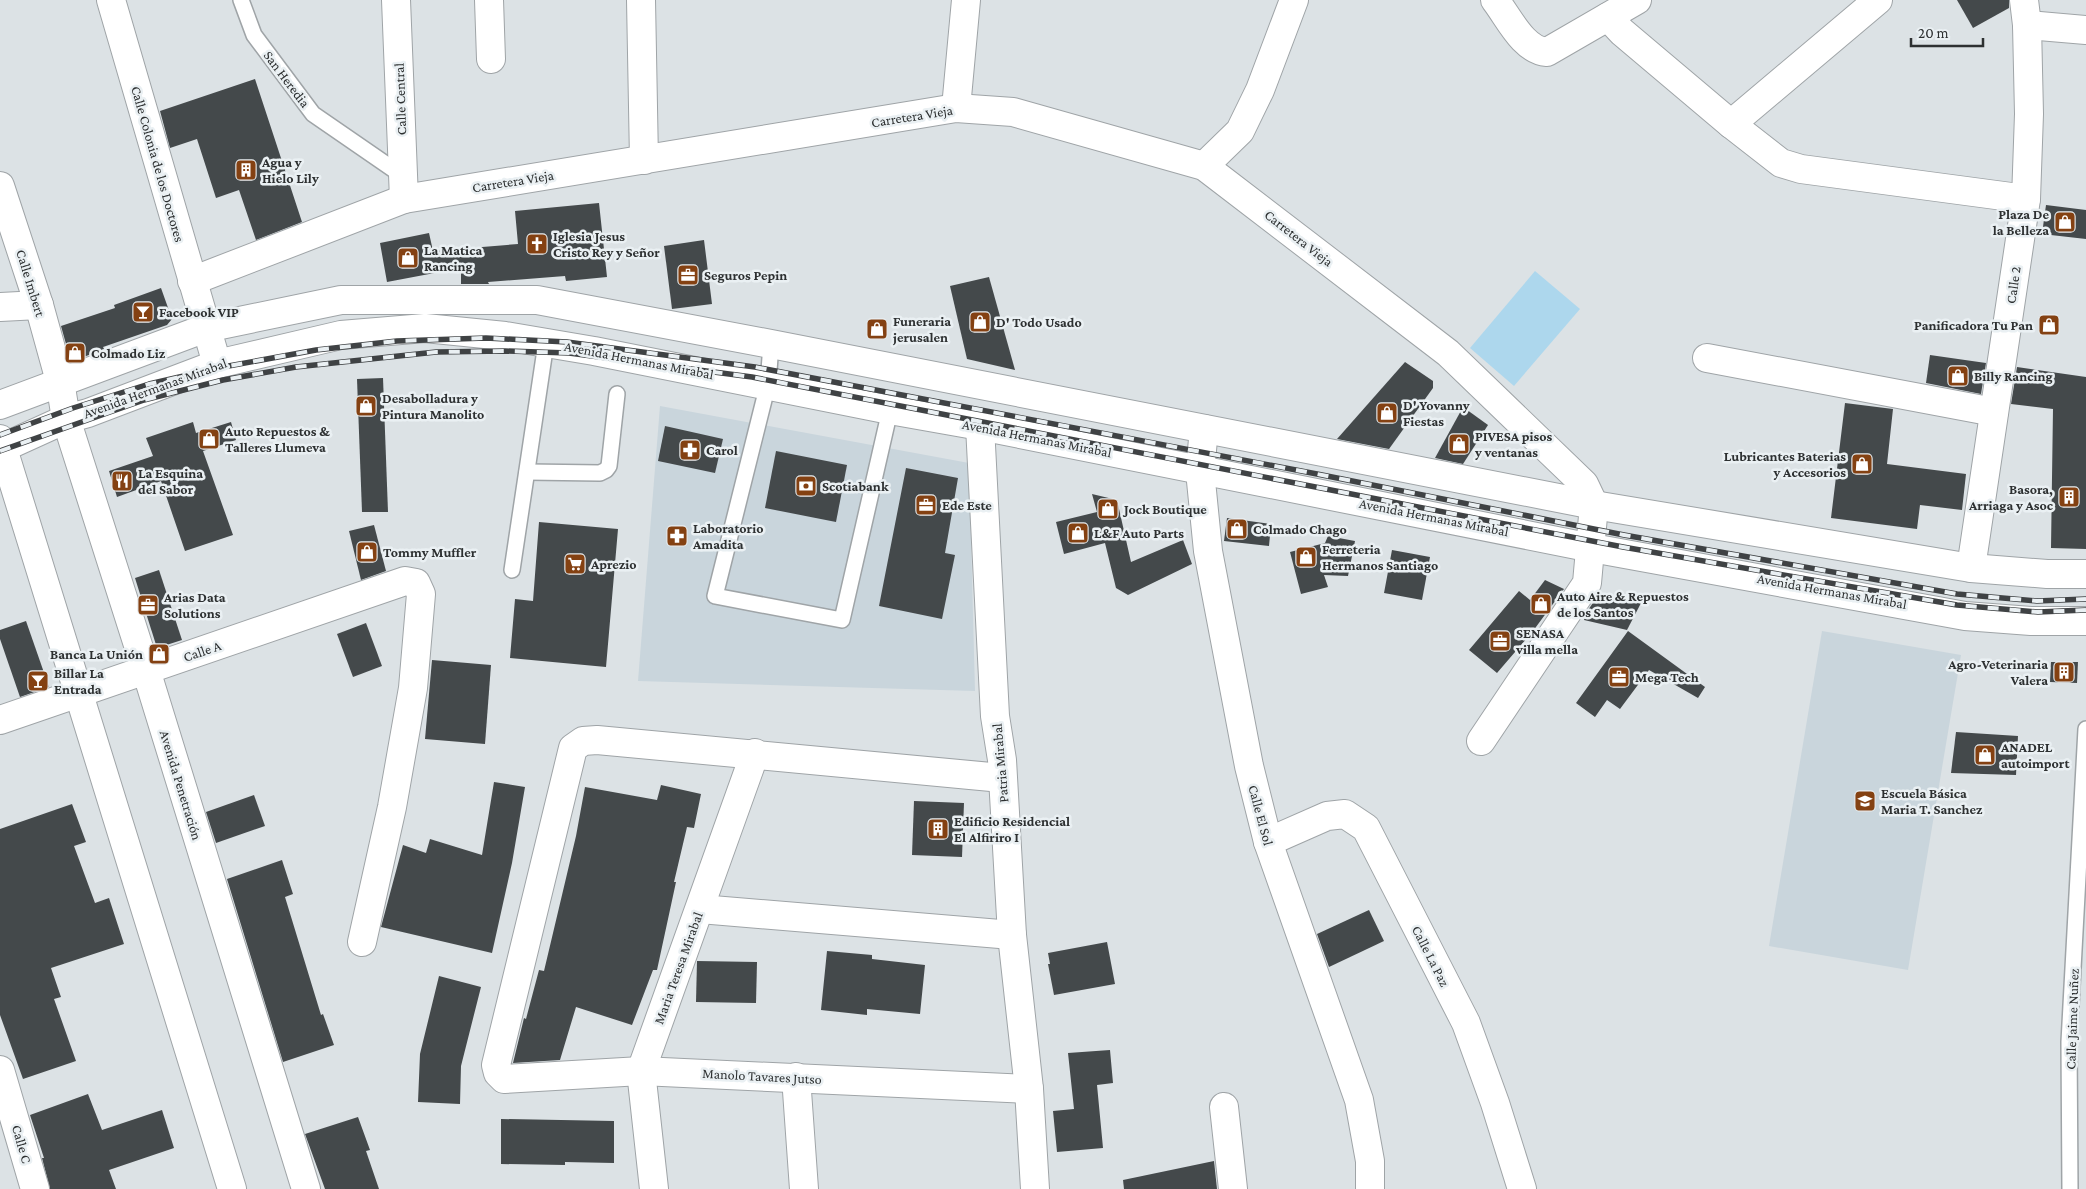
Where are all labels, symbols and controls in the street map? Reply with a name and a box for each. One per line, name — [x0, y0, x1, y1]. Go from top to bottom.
scale bar — [1911, 15, 1984, 47]
text: 20 m — [1918, 25, 1949, 41]
street label: San Heredia — [260, 47, 314, 111]
street label: Calle Central — [391, 62, 409, 135]
street label: Calle Colonia de los Doctores — [128, 84, 188, 244]
street label: Carretera Vieja — [870, 102, 955, 131]
place label: Agua y Hielo Lily — [261, 154, 319, 186]
building icon: Agua y Hielo Lily — [234, 158, 258, 182]
street label: Carretera Vieja — [471, 167, 556, 196]
street label: Carretera Vieja — [1261, 206, 1337, 271]
place label: Plaza De la Belleza — [1993, 206, 2049, 238]
shop icon: Plaza De la Belleza — [2053, 210, 2077, 234]
place label: Iglesia Jesus Cristo Rey y Señor — [553, 228, 660, 260]
church icon: Iglesia Jesus Cristo Rey y Señor — [525, 232, 549, 256]
place label: La Matica Rancing — [424, 242, 482, 274]
shop icon: La Matica Rancing — [396, 246, 420, 270]
street label: Calle Imbert — [13, 248, 49, 319]
office icon: Seguros Pepin — [676, 263, 700, 287]
street label: Calle 2 — [2002, 265, 2024, 305]
place label: Seguros Pepin — [704, 267, 787, 283]
bar icon: Facebook VIP — [131, 300, 155, 324]
place label: Facebook VIP — [159, 304, 239, 320]
shop icon: D' Todo Usado — [968, 310, 992, 334]
place label: Funeraria jerusalen — [892, 313, 951, 346]
shop icon: Panificadora Tu Pan — [2037, 313, 2061, 337]
place label: D' Todo Usado — [996, 314, 1082, 330]
shop icon: Funeraria jerusalen — [865, 317, 889, 341]
place label: Panificadora Tu Pan — [1914, 317, 2033, 333]
street label: Avenida Hermanas Mirabal — [563, 338, 715, 382]
shop icon: Colmado Liz — [63, 341, 87, 365]
place label: Colmado Liz — [91, 345, 166, 361]
street label: Avenida Hermanas Mirabal — [81, 354, 229, 421]
shop icon: Billy Rancing — [1946, 364, 1970, 388]
place label: Billy Rancing — [1974, 368, 2053, 384]
place label: Desabolladura y Pintura Manolito — [382, 390, 484, 422]
shop icon: Desabolladura y Pintura Manolito — [354, 394, 378, 418]
place label: D' Yovanny Fiestas — [1403, 397, 1470, 429]
shop icon: D' Yovanny Fiestas — [1375, 401, 1399, 425]
street label: Avenida Hermanas Mirabal — [961, 416, 1113, 460]
place label: Auto Repuestos & Talleres Llumeva — [224, 423, 330, 455]
shop icon: Auto Repuestos & Talleres Llumeva — [197, 427, 221, 451]
place label: PIVESA pisos y ventanas — [1474, 428, 1553, 460]
shop icon: PIVESA pisos y ventanas — [1447, 432, 1471, 456]
pharmacy icon: Carol — [678, 438, 702, 462]
place label: Carol — [706, 442, 738, 458]
place label: Lubricantes Baterias y Accesorios — [1724, 448, 1846, 480]
shop icon: Lubricantes Baterias y Accesorios — [1850, 452, 1874, 476]
place label: La Esquina del Sabor — [138, 465, 203, 497]
restaurant icon: La Esquina del Sabor — [110, 469, 134, 493]
bank icon: Scotiabank — [794, 474, 818, 498]
place label: Scotiabank — [822, 478, 889, 494]
place label: Basora, Arriaga y Asoc — [1968, 481, 2054, 513]
building icon: Basora, Arriaga y Asoc — [2057, 485, 2081, 509]
office icon: Ede Este — [914, 493, 938, 517]
street label: Avenida Hermanas Mirabal — [1358, 495, 1510, 539]
place label: Ede Este — [942, 497, 992, 513]
shop icon: Jock Boutique — [1096, 497, 1120, 521]
place label: Jock Boutique — [1122, 501, 1207, 517]
shop icon: Colmado Chago — [1225, 517, 1249, 541]
place label: Laboratorio Amadita — [692, 520, 764, 552]
shop icon: L&F Auto Parts — [1066, 521, 1090, 545]
place label: Colmado Chago — [1253, 521, 1347, 537]
pharmacy icon: Laboratorio Amadita — [665, 524, 689, 548]
place label: L&F Auto Parts — [1094, 525, 1184, 541]
shop icon: Tommy Muffler — [355, 540, 379, 564]
place label: Ferreteria Hermanos Santiago — [1322, 541, 1438, 573]
place label: Tommy Muffler — [383, 544, 477, 560]
shop icon: Ferreteria Hermanos Santiago — [1294, 545, 1318, 569]
supermarket icon: Aprezio — [563, 552, 587, 576]
place label: Aprezio — [590, 556, 637, 572]
street label: Avenida Hermanas Mirabal — [1756, 570, 1908, 612]
place label: Auto Aire & Repuestos de los Santos — [1556, 588, 1689, 620]
place label: Arias Data Solutions — [163, 589, 226, 621]
shop icon: Auto Aire & Repuestos de los Santos — [1529, 592, 1553, 616]
office icon: Arias Data Solutions — [136, 593, 160, 617]
place label: SENASA villa mella — [1515, 625, 1578, 657]
office icon: SENASA villa mella — [1488, 629, 1512, 653]
street label: Calle A — [181, 637, 223, 665]
shop icon: Banca La Unión — [147, 642, 171, 666]
place label: Banca La Unión — [50, 646, 143, 662]
place label: Agro-Veterinaria Valera — [1947, 656, 2048, 688]
building icon: Agro-Veterinaria Valera — [2052, 660, 2076, 684]
place label: Billar La Entrada — [54, 665, 104, 697]
office icon: Mega Tech — [1607, 665, 1631, 689]
bar icon: Billar La Entrada — [26, 669, 50, 693]
place label: Mega Tech — [1635, 669, 1699, 685]
street label: Patria Mirabal — [989, 722, 1011, 803]
street label: Avenida Penetración — [157, 728, 205, 842]
place label: ANADEL autoimport — [2000, 739, 2070, 771]
shop icon: ANADEL autoimport — [1973, 743, 1997, 767]
street label: Calle El Sol — [1245, 783, 1277, 847]
place label: Escuela Básica Maria T. Sanchez — [1881, 785, 1983, 817]
school or university icon: Escuela Básica Maria T. Sanchez — [1853, 789, 1877, 813]
place label: Edificio Residencial El Alfiriro I — [954, 813, 1070, 845]
building icon: Edificio Residencial El Alfiriro I — [926, 817, 950, 841]
street label: Maria Teresa Mirabal — [650, 909, 706, 1026]
street label: Calle La Paz — [1409, 923, 1453, 989]
street label: Calle Jaime Nuñez — [2062, 968, 2082, 1070]
street label: Manolo Tavares Jutso — [702, 1065, 822, 1087]
street label: Calle C — [9, 1123, 35, 1165]

